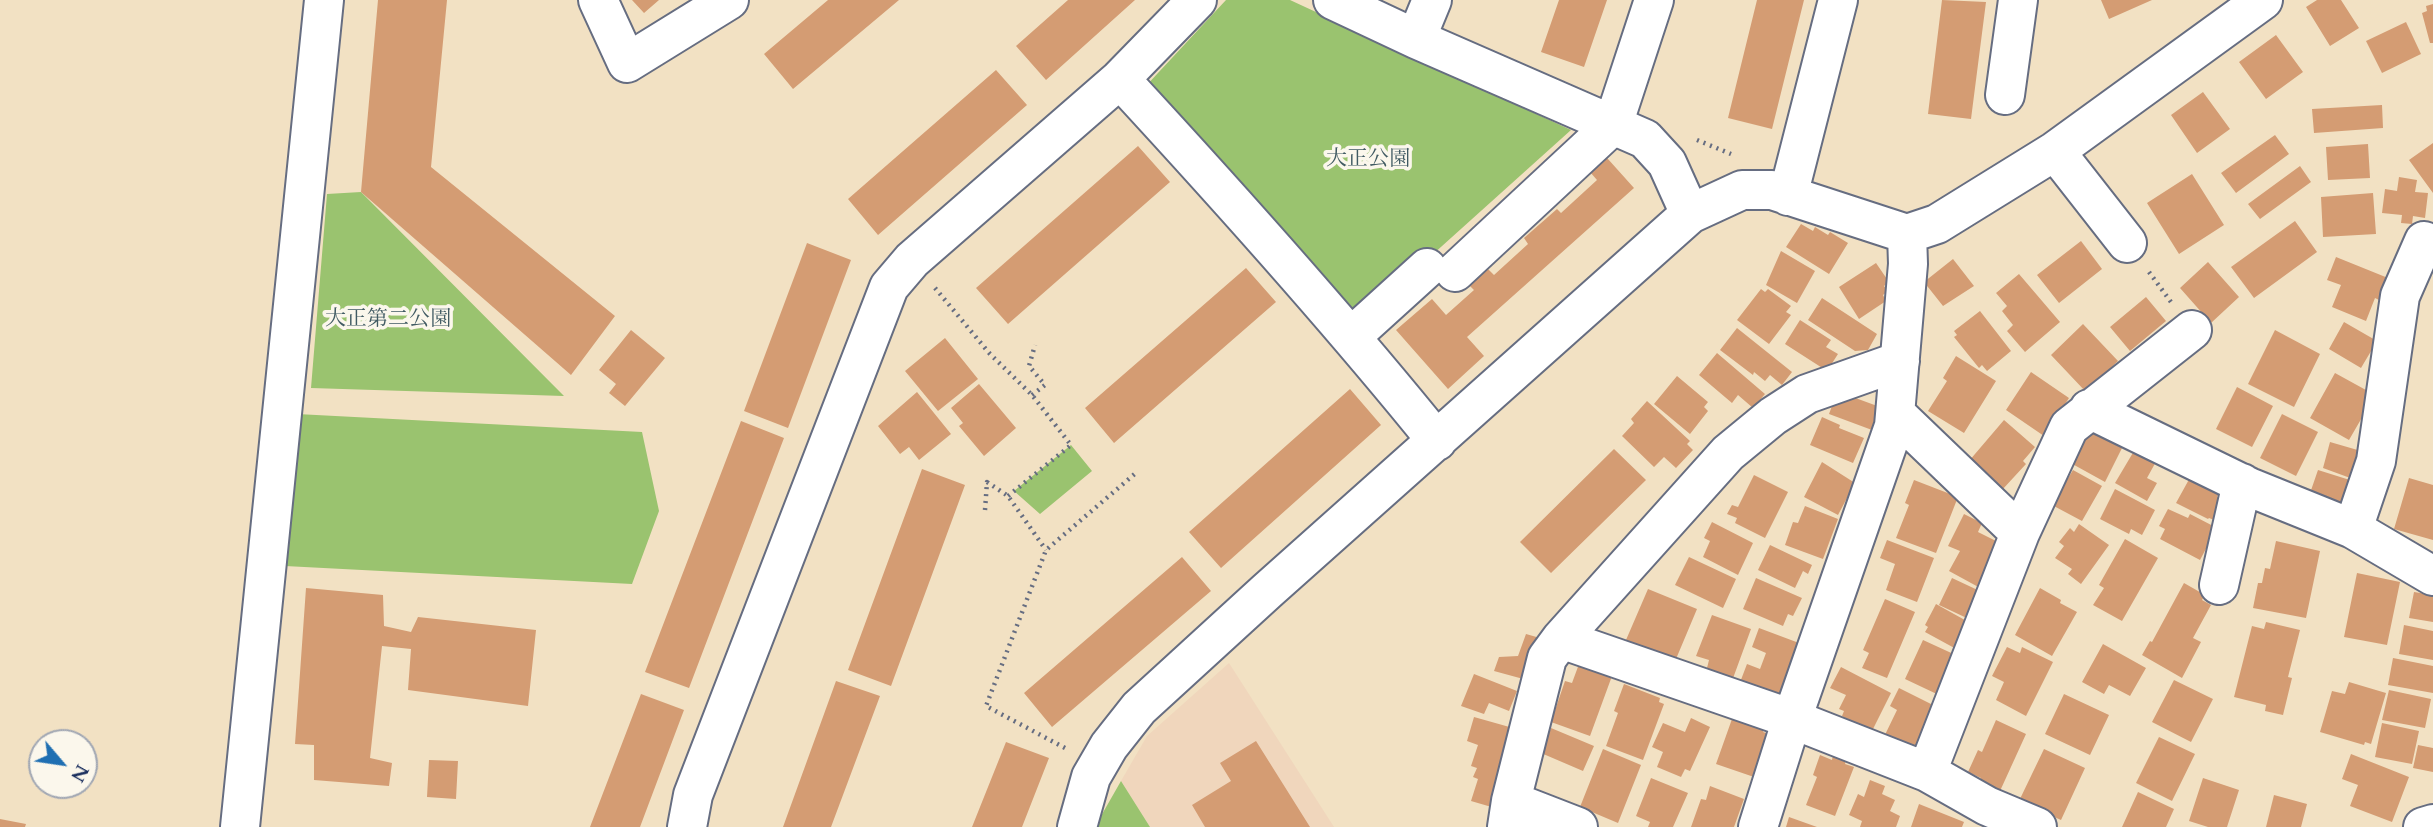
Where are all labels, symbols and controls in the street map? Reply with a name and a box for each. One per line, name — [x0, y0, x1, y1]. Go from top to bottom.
park label: 大正公園 — [1326, 147, 1410, 173]
park label: 大正第二公園 — [325, 307, 451, 333]
north arrow — [28, 729, 98, 799]
text: N — [64, 760, 95, 787]

